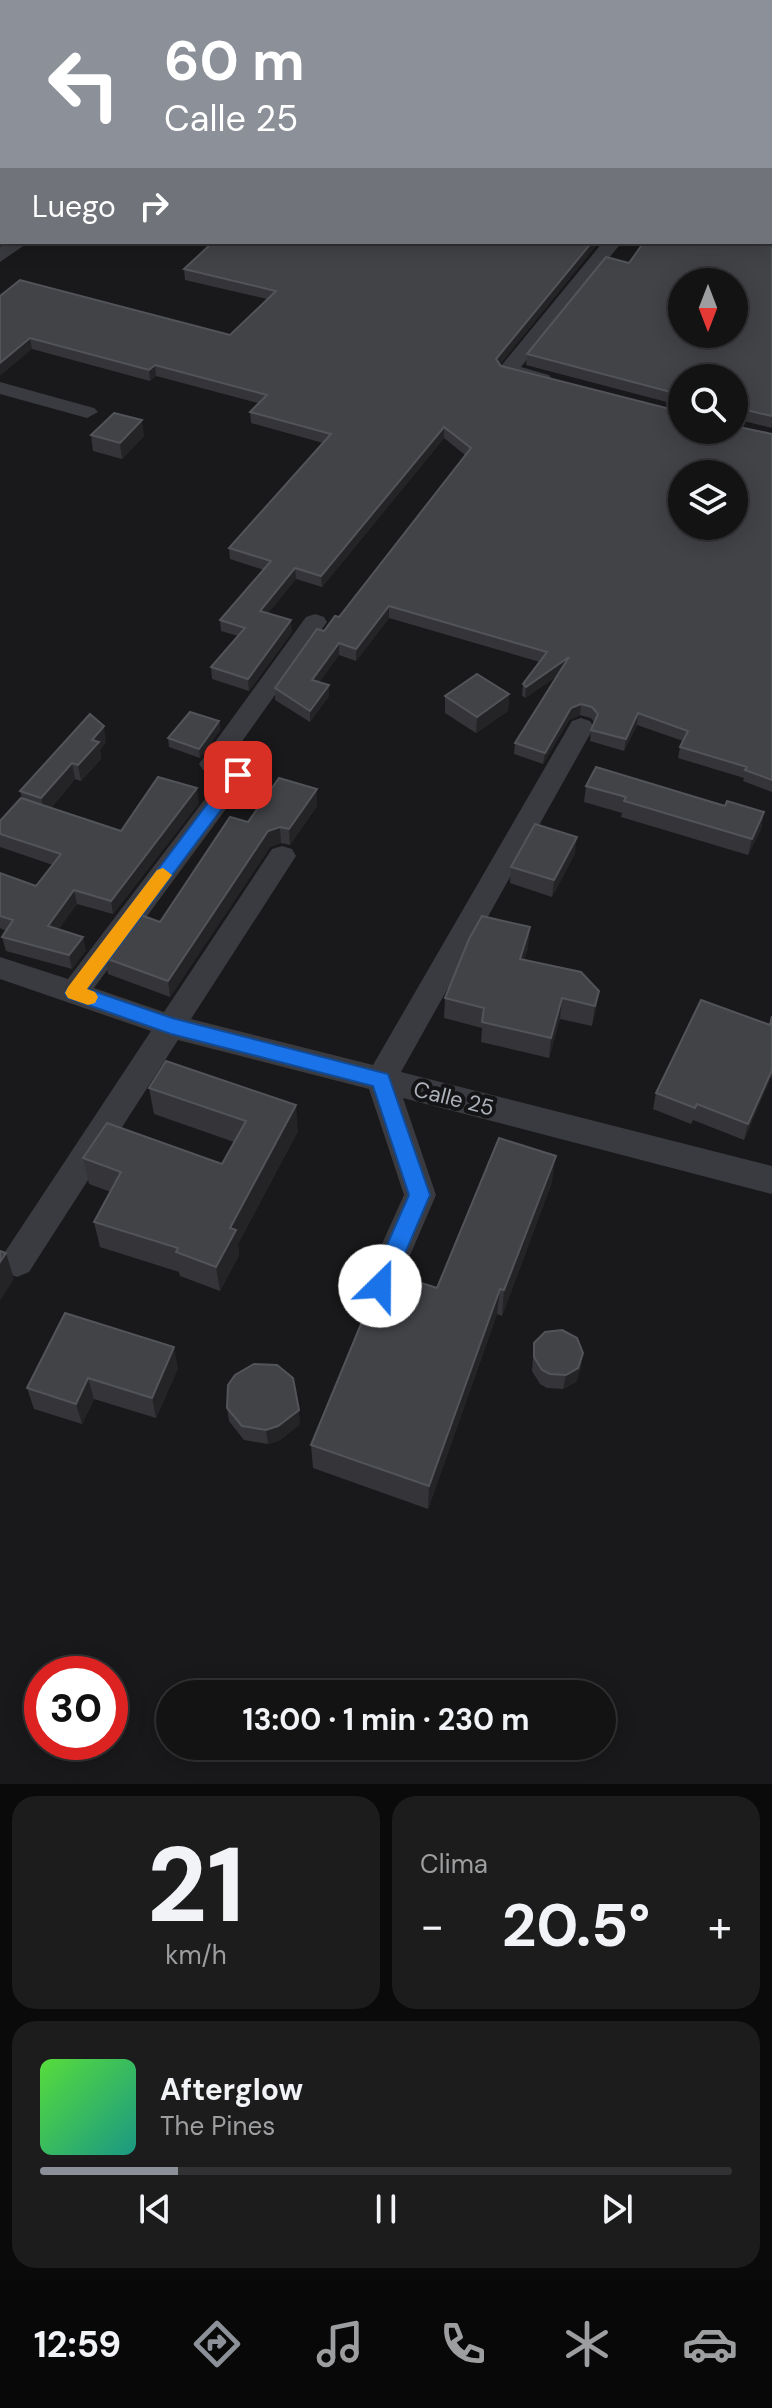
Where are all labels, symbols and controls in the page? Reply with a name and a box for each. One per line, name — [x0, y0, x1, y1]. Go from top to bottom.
text: 60 m — [164, 24, 305, 97]
icon: left — [32, 32, 136, 136]
text: Calle 25 — [164, 95, 298, 142]
icon: right — [132, 184, 176, 228]
text: Luego — [32, 187, 116, 226]
north arrow — [668, 268, 748, 348]
map controls — [668, 268, 748, 540]
button: search — [668, 364, 748, 444]
button: layers — [668, 460, 748, 540]
pin — [204, 741, 272, 809]
icon: arrive — [216, 753, 260, 797]
street label: Calle 25 — [411, 1074, 497, 1122]
position arrow — [338, 1244, 422, 1328]
speed limit sign: 30 — [24, 1656, 128, 1760]
text: 13:00 · 1 min · 230 m — [243, 1700, 529, 1739]
text: 21 — [147, 1818, 245, 1953]
text: Clima — [420, 1847, 488, 1881]
text: 20.5° — [502, 1886, 650, 1965]
text: − — [420, 1897, 444, 1955]
text: + — [708, 1897, 732, 1955]
text: km/h — [165, 1938, 227, 1972]
text: Afterglow — [160, 2070, 303, 2109]
text: The Pines — [160, 2109, 275, 2143]
icon: previous — [133, 2187, 177, 2231]
icon: pause — [364, 2187, 408, 2231]
icon: next — [595, 2187, 639, 2231]
icon: directions — [189, 2316, 245, 2372]
icon: music — [312, 2316, 368, 2372]
icon: phone — [435, 2316, 491, 2372]
icon: climate — [559, 2316, 615, 2372]
icon: car — [682, 2316, 738, 2372]
text: 12:59 — [34, 2321, 121, 2368]

